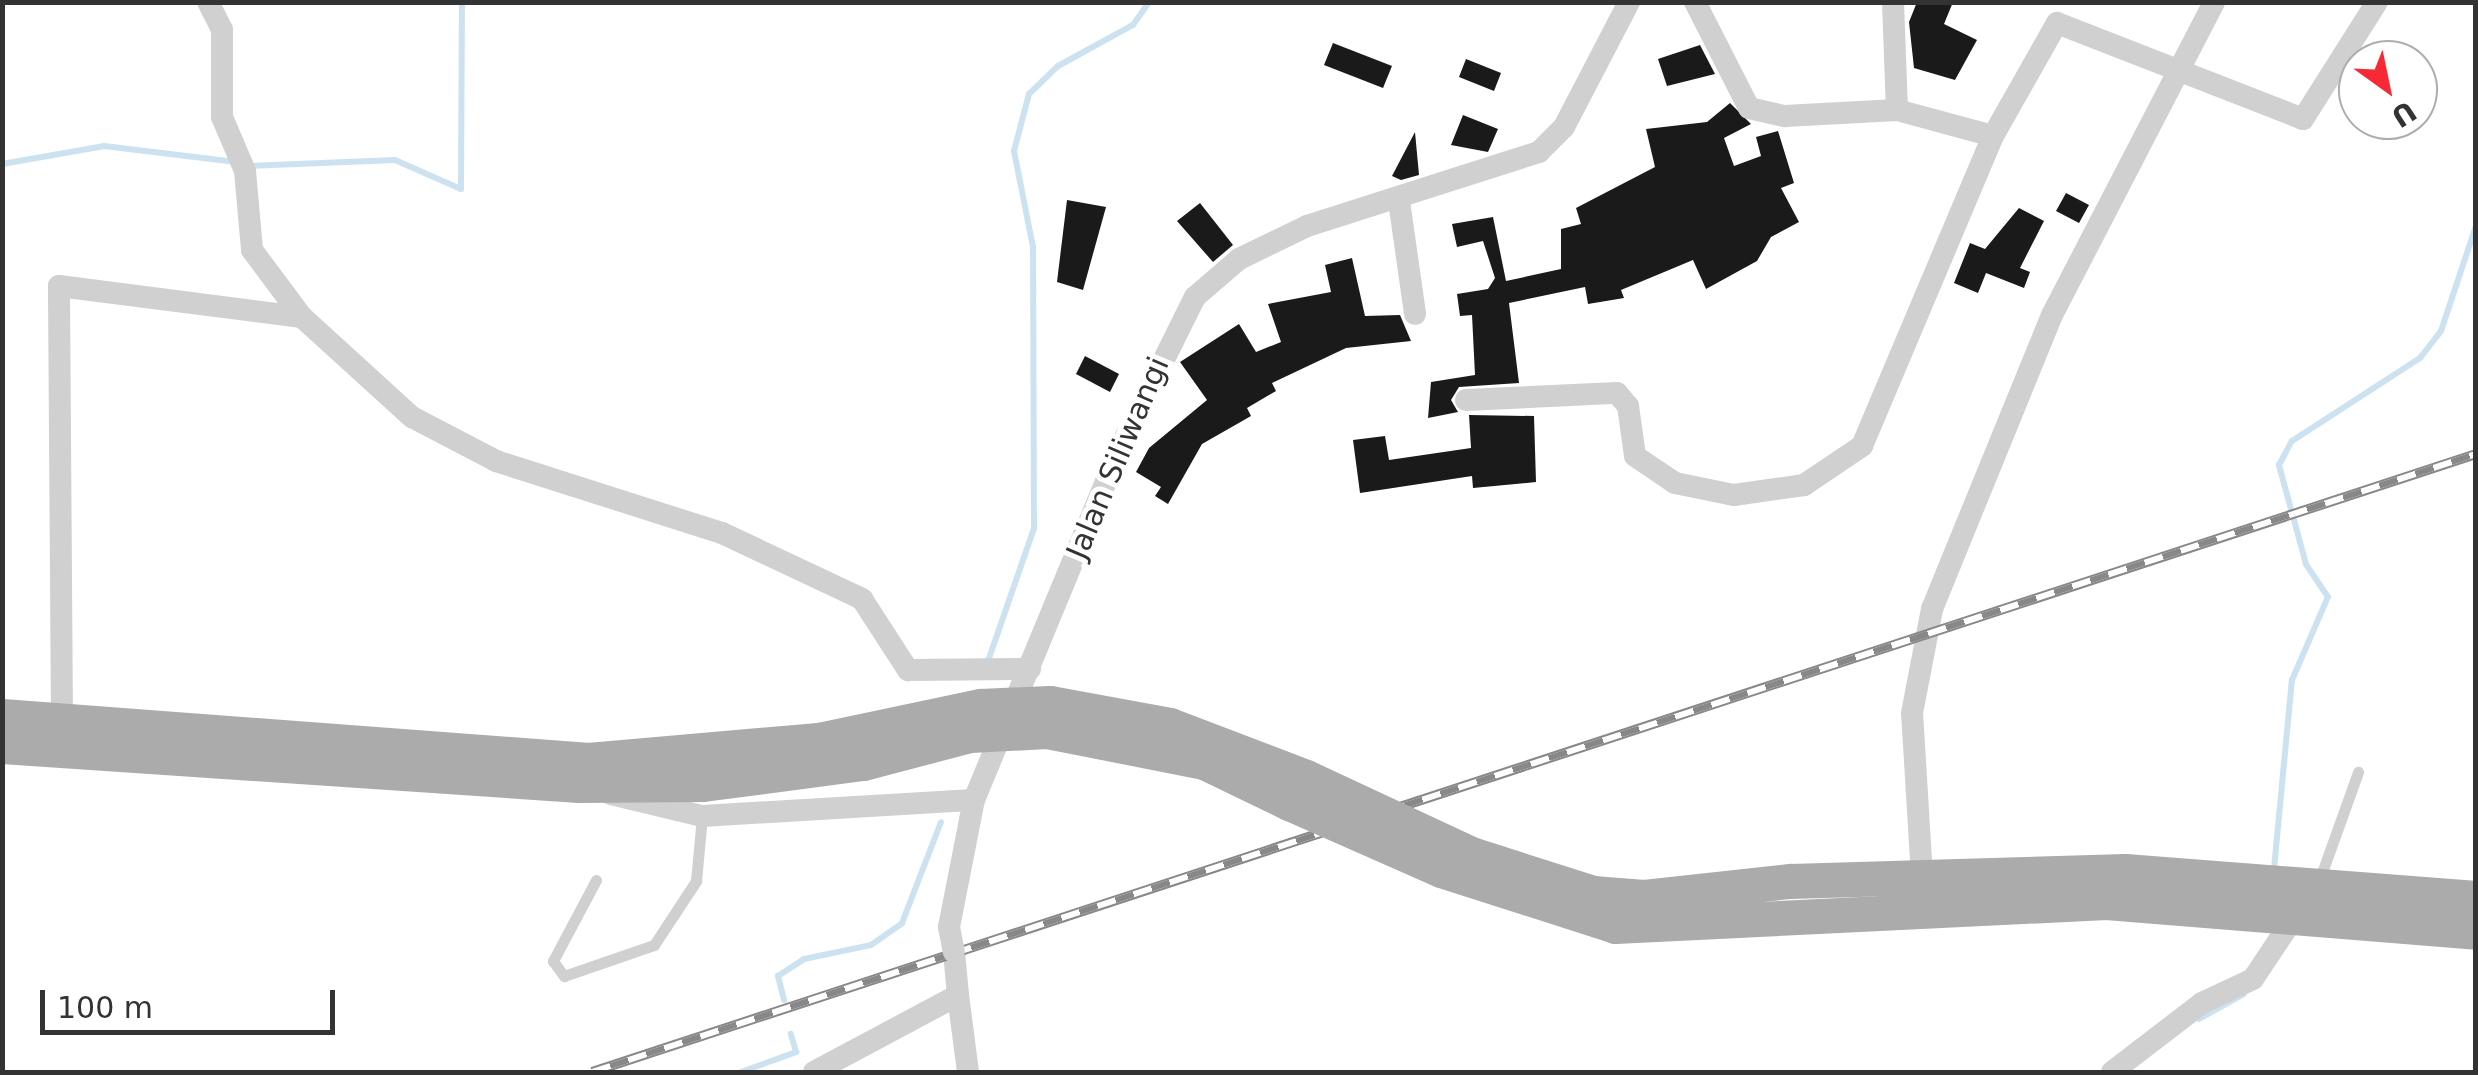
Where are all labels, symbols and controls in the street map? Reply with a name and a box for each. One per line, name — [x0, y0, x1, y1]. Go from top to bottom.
north arrow — [2338, 40, 2438, 140]
text: U — [2385, 94, 2422, 134]
street label: Jalan Siliwangi — [1059, 352, 1177, 564]
scale bar — [45, 970, 340, 1032]
text: 100 m — [57, 990, 153, 1025]

